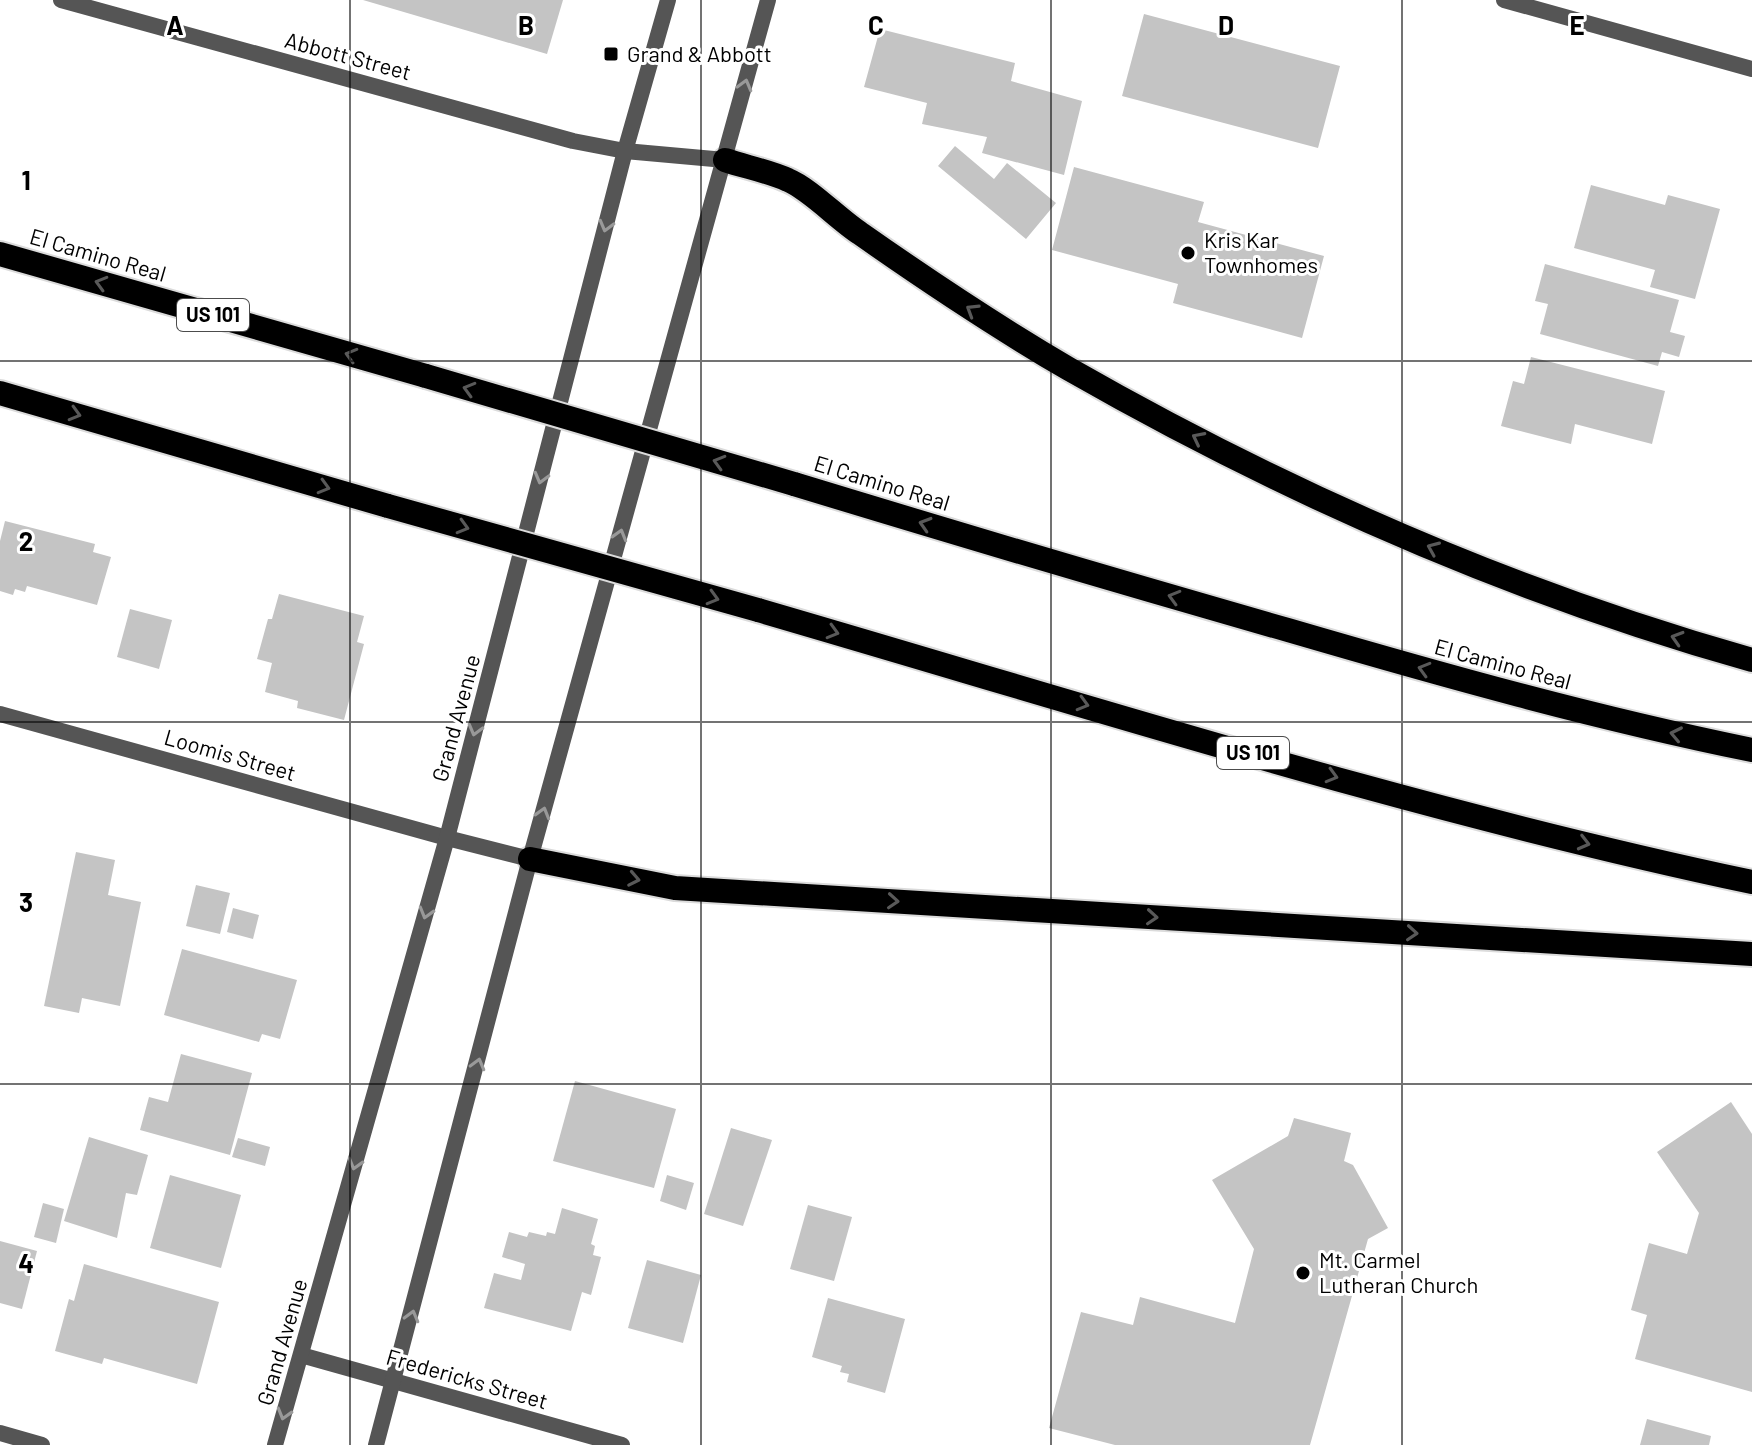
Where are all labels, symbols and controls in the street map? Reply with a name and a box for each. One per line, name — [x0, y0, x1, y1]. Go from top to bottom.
text: A — [166, 9, 184, 40]
text: B — [518, 9, 534, 40]
text: C — [868, 9, 884, 40]
text: D — [1218, 9, 1234, 40]
text: E — [1569, 9, 1585, 40]
street label: Abbott Street — [282, 26, 414, 84]
place label: Grand & Abbott — [627, 40, 772, 66]
marker: Grand & Abbott — [602, 45, 620, 63]
one-way arrow — [736, 79, 752, 93]
text: 1 — [21, 164, 31, 195]
one-way arrow — [598, 219, 615, 233]
street label: El Camino Real — [27, 222, 169, 286]
place label: Kris Kar Townhomes — [1204, 226, 1318, 277]
marker: Kris Kar Townhomes — [1179, 244, 1197, 262]
one-way arrow — [95, 276, 109, 292]
road number: US 101 — [177, 299, 249, 331]
one-way arrow — [966, 304, 981, 319]
one-way arrow — [345, 347, 359, 364]
one-way arrow — [463, 382, 477, 398]
one-way arrow — [67, 405, 81, 422]
one-way arrow — [1191, 433, 1206, 448]
street label: El Camino Real — [811, 449, 953, 515]
one-way arrow — [712, 455, 726, 471]
one-way arrow — [533, 471, 550, 485]
one-way arrow — [317, 478, 331, 494]
one-way arrow — [918, 517, 932, 533]
one-way arrow — [455, 518, 469, 534]
text: 2 — [19, 525, 33, 556]
one-way arrow — [611, 529, 627, 543]
one-way arrow — [1427, 542, 1442, 558]
one-way arrow — [706, 588, 719, 605]
one-way arrow — [1168, 590, 1181, 607]
one-way arrow — [825, 623, 839, 639]
one-way arrow — [1671, 631, 1685, 647]
street label: El Camino Real — [1432, 632, 1574, 694]
street label: Grand Avenue — [426, 651, 485, 784]
one-way arrow — [1417, 662, 1431, 679]
one-way arrow — [1075, 695, 1089, 711]
one-way arrow — [468, 722, 485, 736]
street label: Loomis Street — [162, 723, 299, 785]
one-way arrow — [1669, 726, 1683, 743]
road number: US 101 — [1217, 737, 1289, 769]
one-way arrow — [1325, 767, 1339, 784]
one-way arrow — [533, 806, 550, 820]
one-way arrow — [1576, 834, 1590, 851]
one-way arrow — [627, 870, 640, 887]
text: 3 — [19, 886, 33, 917]
one-way arrow — [886, 892, 899, 909]
one-way arrow — [419, 906, 435, 920]
one-way arrow — [1146, 908, 1159, 925]
one-way arrow — [1405, 924, 1418, 941]
one-way arrow — [468, 1058, 485, 1072]
one-way arrow — [348, 1156, 365, 1170]
place label: Mt. Carmel Lutheran Church — [1319, 1246, 1478, 1297]
text: 4 — [18, 1247, 34, 1278]
marker: Mt. Carmel Lutheran Church — [1294, 1264, 1312, 1282]
street label: Grand Avenue — [251, 1275, 312, 1408]
one-way arrow — [402, 1309, 419, 1323]
street label: Fredericks Street — [384, 1343, 551, 1414]
one-way arrow — [277, 1406, 293, 1420]

